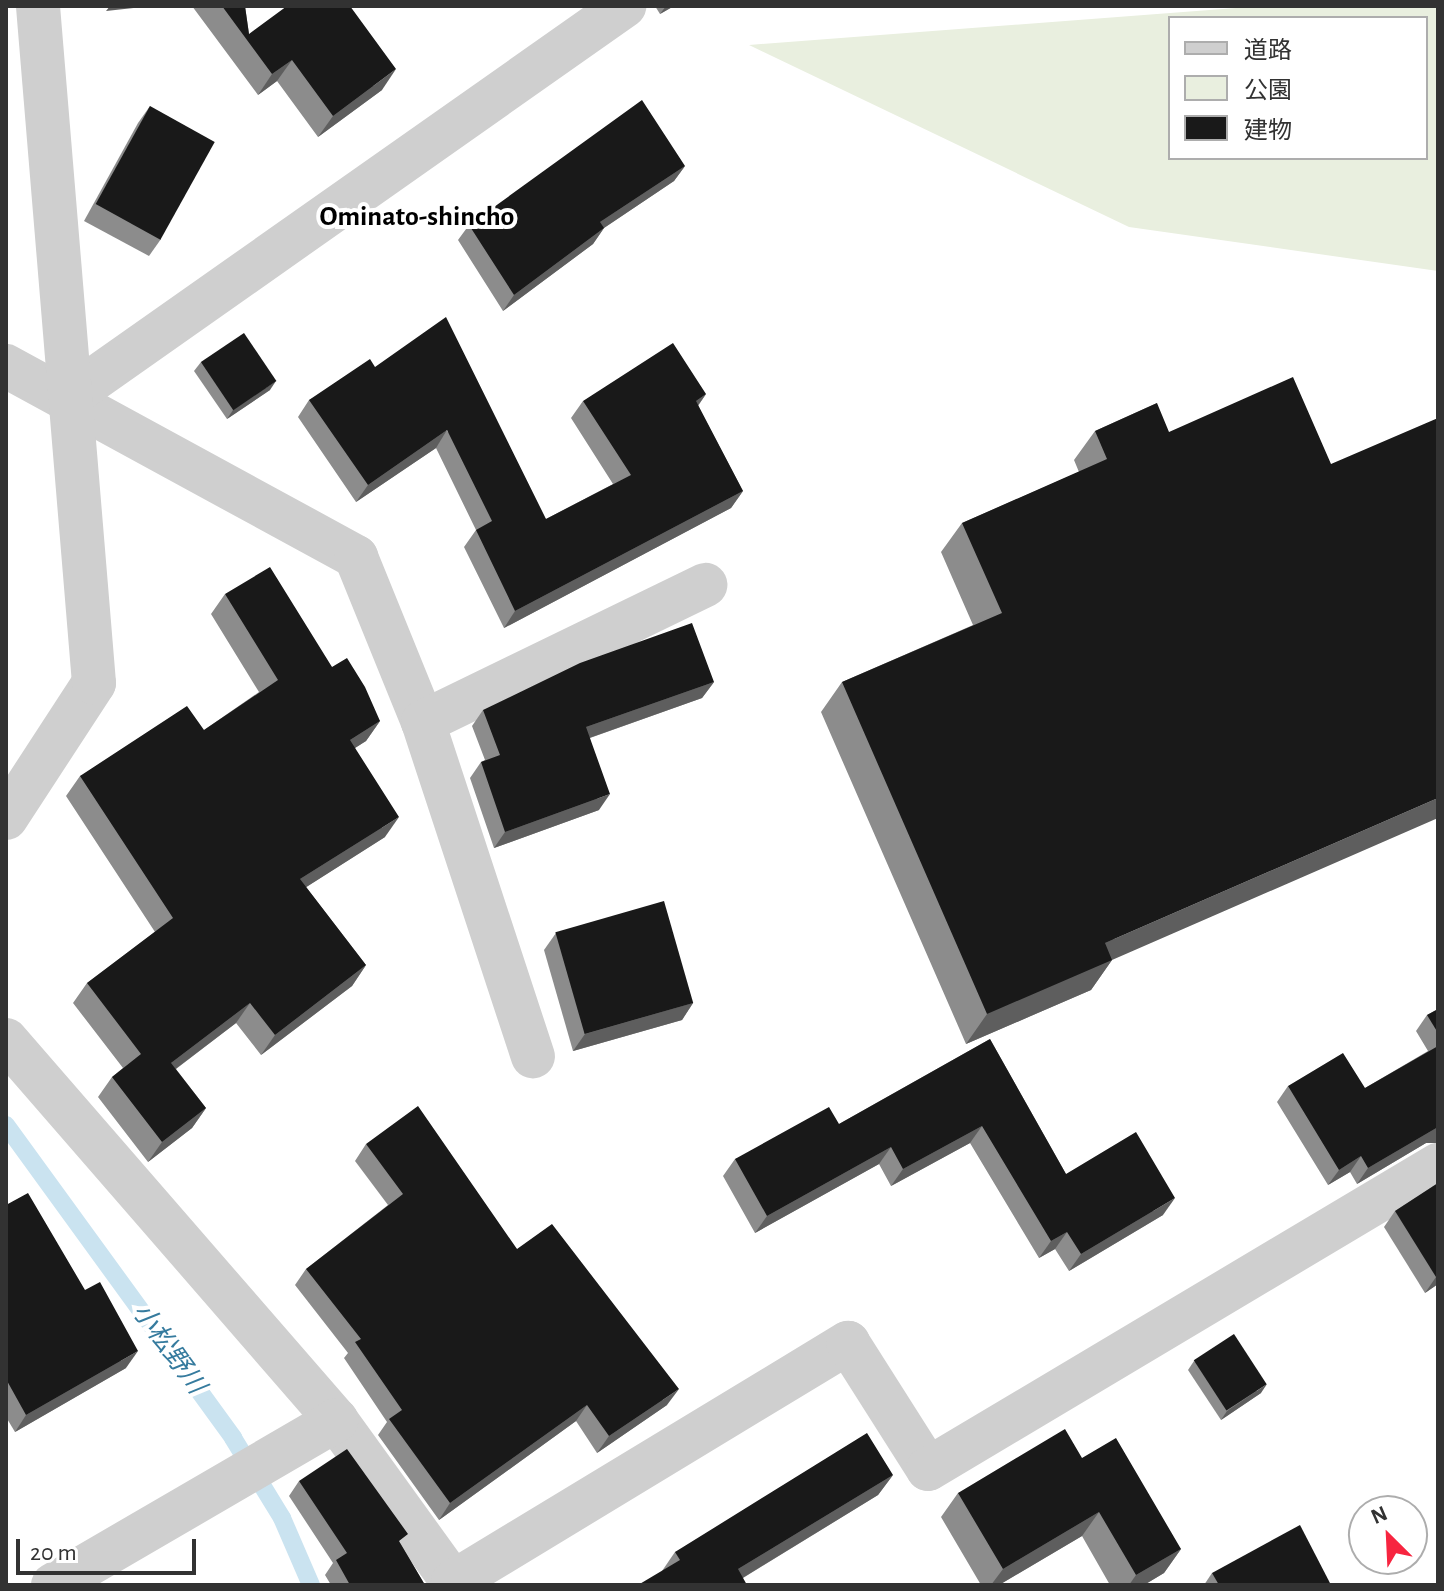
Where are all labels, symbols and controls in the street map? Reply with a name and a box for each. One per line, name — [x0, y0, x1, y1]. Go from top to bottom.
legend — [1168, 16, 1428, 160]
text: 道路 — [1244, 39, 1292, 63]
text: 公園 — [1244, 79, 1292, 103]
text: 建物 — [1244, 119, 1292, 143]
district label: Ominato-shincho — [320, 200, 514, 234]
water label: 小松野川 — [125, 1298, 211, 1400]
north arrow — [1348, 1495, 1428, 1575]
text: N — [1368, 1502, 1391, 1528]
scale bar — [20, 1523, 200, 1573]
text: 20 m — [30, 1541, 77, 1565]

